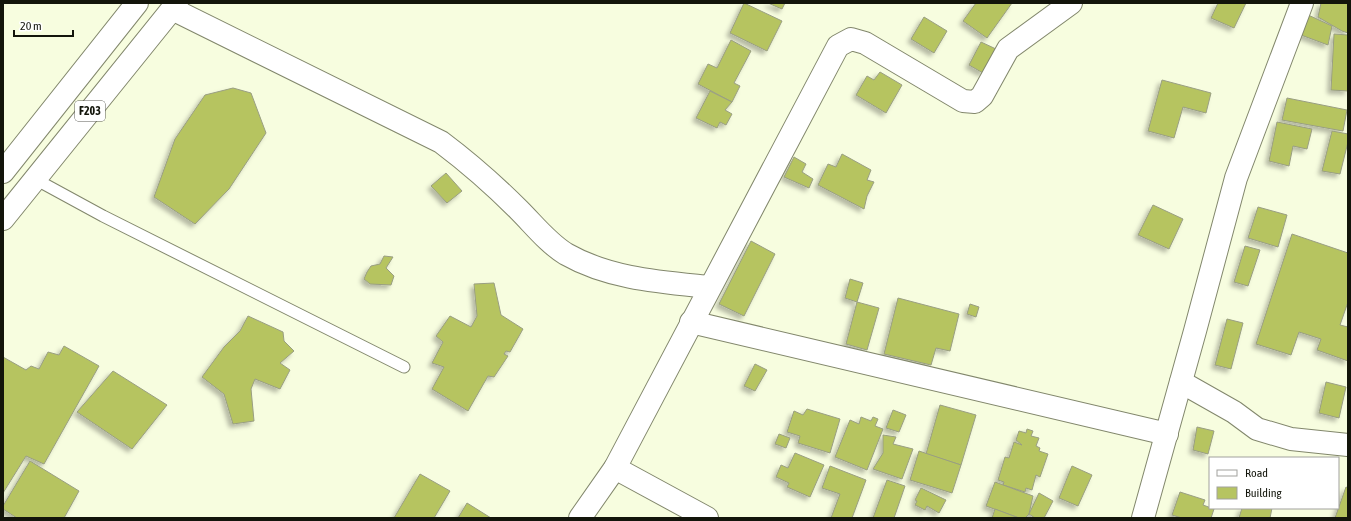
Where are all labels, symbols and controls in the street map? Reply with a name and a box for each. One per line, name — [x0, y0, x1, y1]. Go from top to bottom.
scale bar — [14, 12, 73, 38]
text: 20 m — [20, 19, 42, 33]
road number: F203 — [75, 101, 105, 121]
legend — [1209, 457, 1339, 509]
text: Road — [1245, 466, 1268, 480]
text: Building — [1245, 486, 1283, 500]

